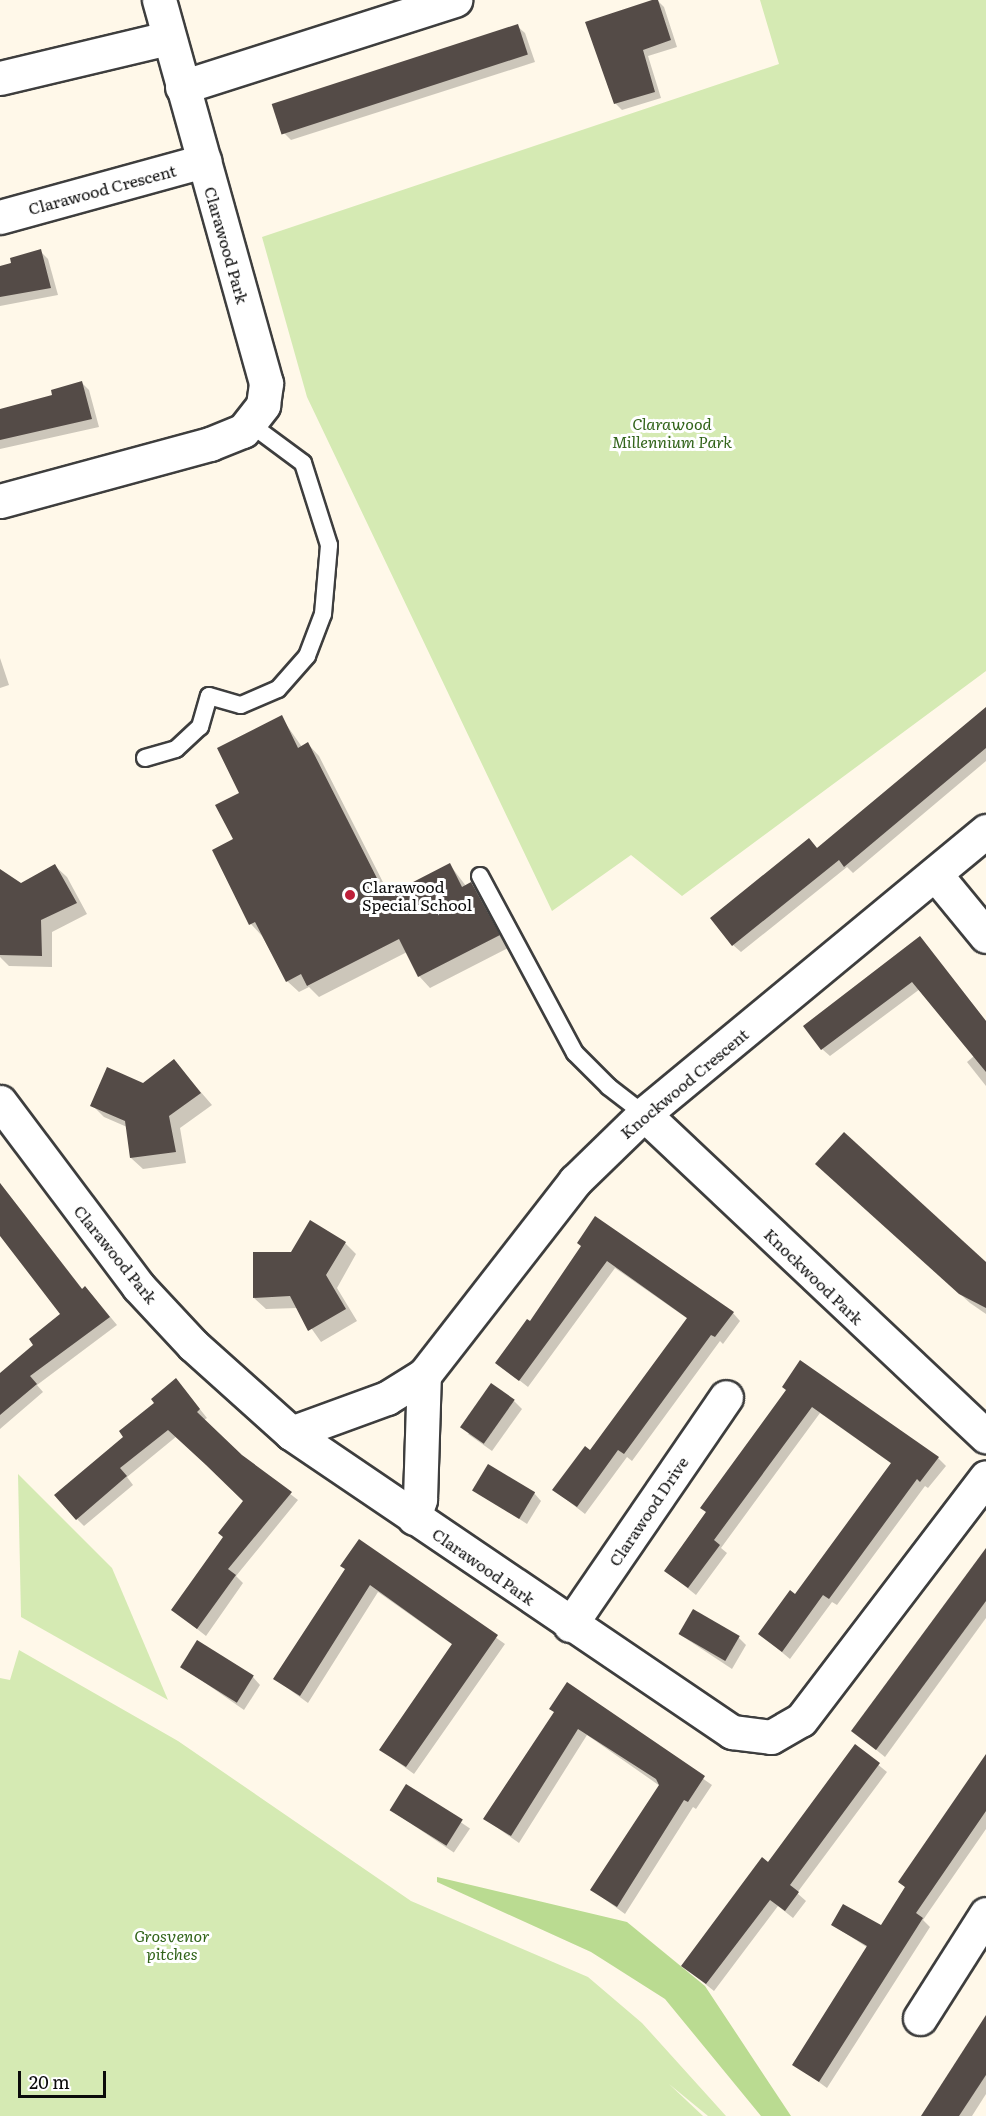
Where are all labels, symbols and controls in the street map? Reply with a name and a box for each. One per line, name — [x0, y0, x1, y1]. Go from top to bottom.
street label: Clarawood Crescent — [26, 160, 178, 218]
street label: Clarawood Park — [201, 184, 253, 306]
park label: Clarawood Millennium Park — [612, 413, 732, 451]
place label: Clarawood Special School — [362, 876, 472, 914]
marker: Clarawood Special School — [343, 888, 357, 902]
street label: Knockwood Crescent — [616, 1024, 752, 1142]
street label: Clarawood Park — [71, 1201, 161, 1307]
street label: Knockwood Park — [761, 1224, 867, 1328]
street label: Clarawood Drive — [604, 1453, 692, 1569]
street label: Clarawood Park — [429, 1523, 539, 1609]
park label: Grosvenor pitches — [134, 1925, 210, 1963]
scale bar — [21, 2059, 110, 2097]
text: 20 m — [29, 2068, 70, 2095]

